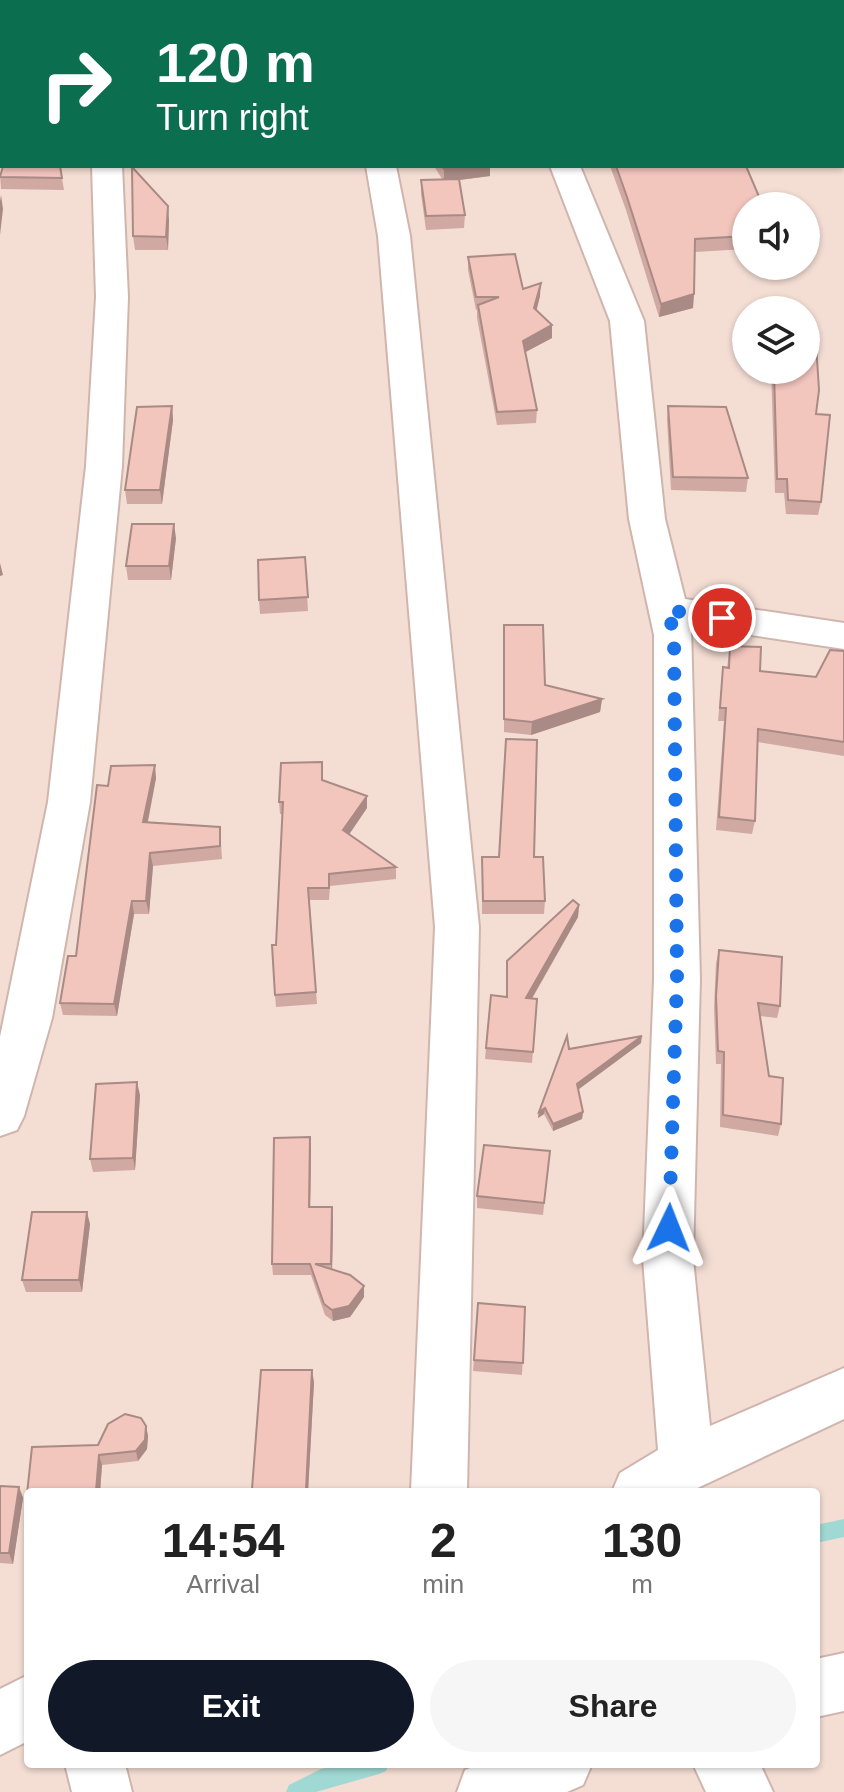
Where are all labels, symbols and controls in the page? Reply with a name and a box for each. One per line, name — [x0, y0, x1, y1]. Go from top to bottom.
text: 120 m — [156, 31, 315, 94]
icon: right — [24, 32, 128, 136]
text: Turn right — [156, 97, 309, 138]
map controls — [732, 192, 820, 384]
button: sound — [732, 192, 820, 280]
button: layers — [732, 296, 820, 384]
pin — [688, 584, 756, 652]
icon: arrive — [700, 596, 744, 640]
position arrow — [627, 1186, 711, 1270]
text: 14:54 — [162, 1514, 285, 1567]
text: 2 — [430, 1514, 457, 1567]
text: 130 — [602, 1514, 682, 1567]
text: Arrival — [186, 1569, 260, 1599]
text: min — [422, 1569, 464, 1599]
text: m — [631, 1569, 653, 1599]
button: Exit — [48, 1660, 414, 1752]
button: Share — [430, 1660, 796, 1752]

